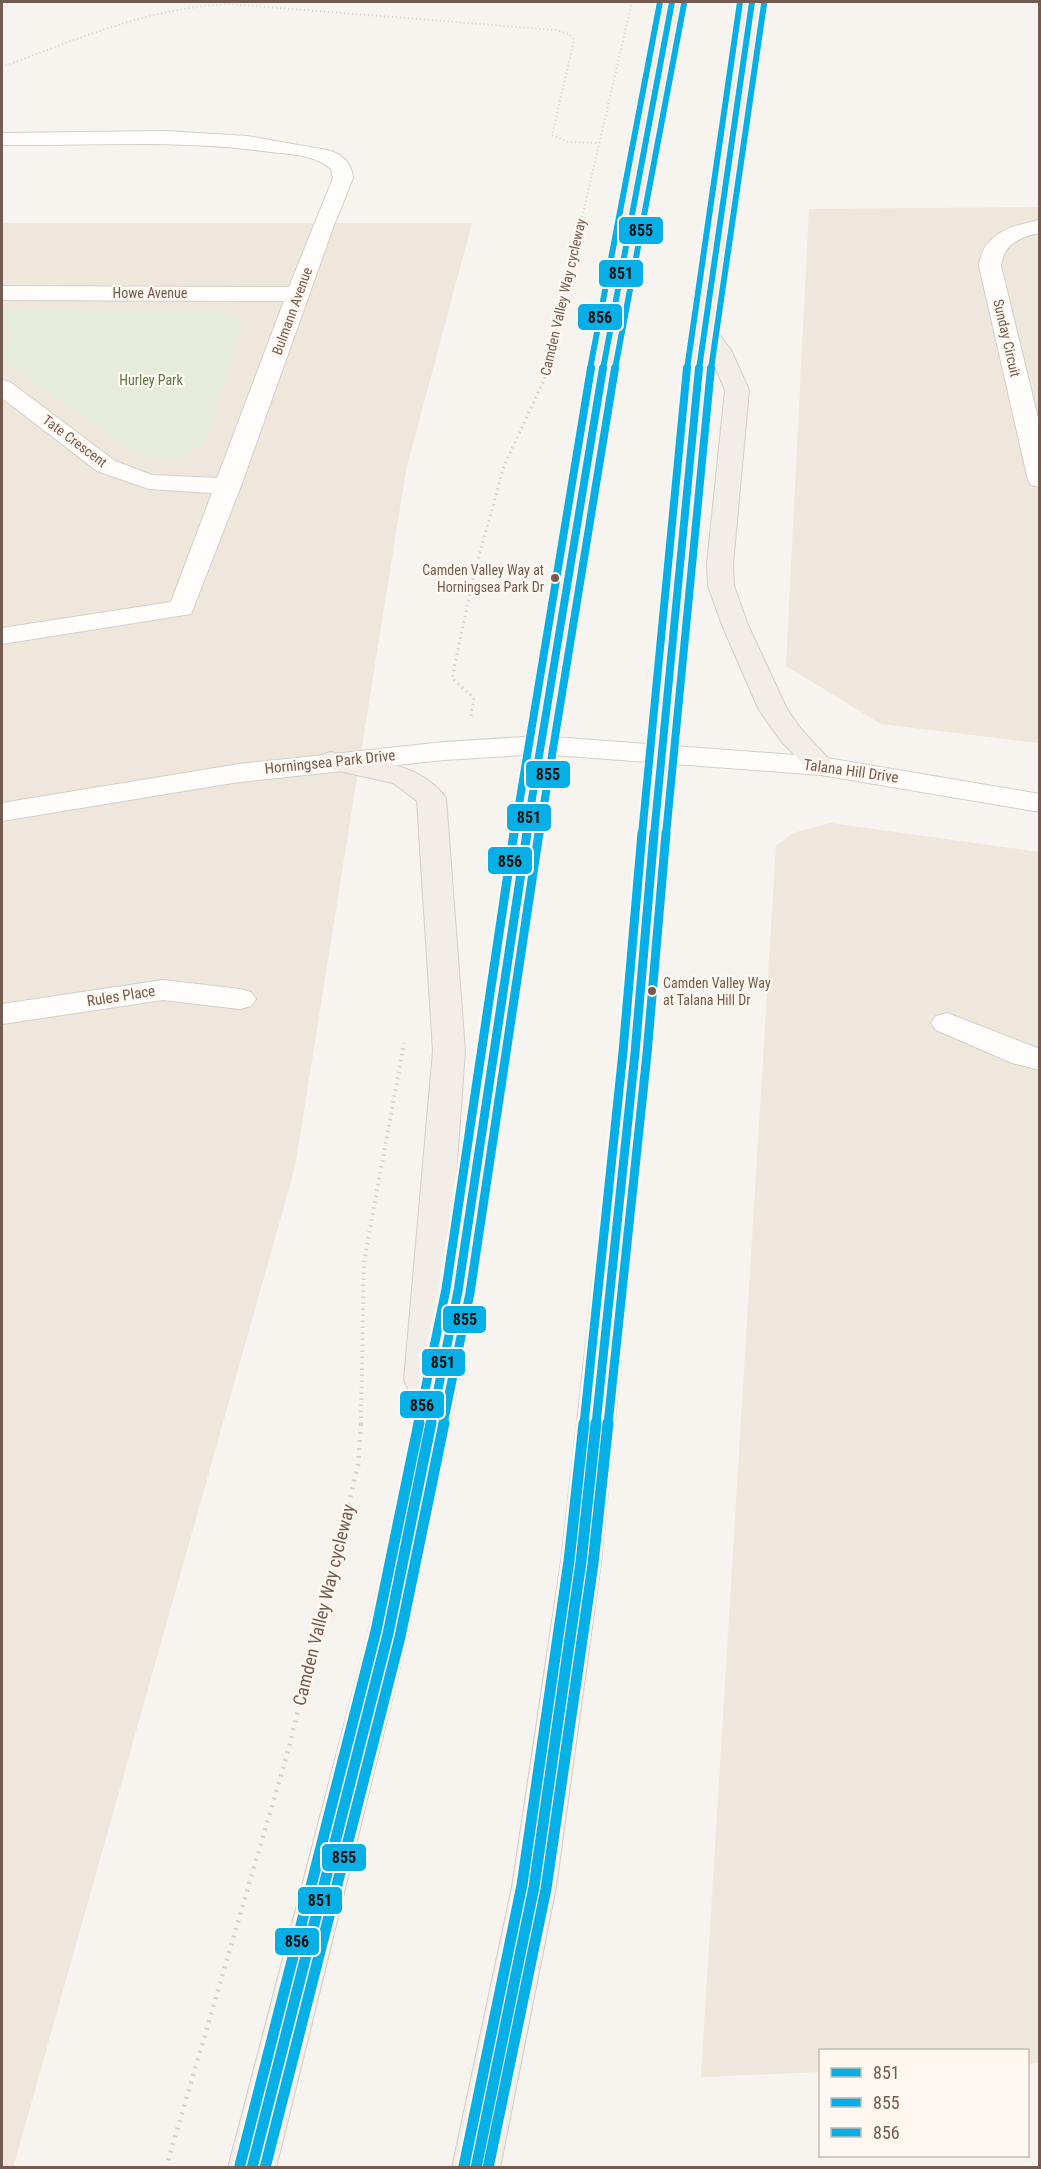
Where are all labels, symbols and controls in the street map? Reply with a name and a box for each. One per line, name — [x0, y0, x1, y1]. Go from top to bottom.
line badge: 855 — [618, 216, 664, 245]
street label: Camden Valley Way cycleway — [537, 217, 589, 377]
text: 855 — [629, 221, 653, 240]
line badge: 851 — [598, 259, 644, 288]
text: 851 — [609, 264, 633, 283]
street label: Bulmann Avenue — [269, 265, 315, 357]
street label: Howe Avenue — [113, 285, 188, 301]
street label: Sunday Circuit — [990, 298, 1024, 378]
line badge: 856 — [577, 303, 623, 331]
text: 856 — [588, 308, 612, 327]
park label: Hurley Park — [119, 372, 183, 388]
street label: Tate Crescent — [40, 412, 110, 470]
place label: Camden Valley Way at Horningsea Park Dr — [422, 562, 544, 595]
marker: Camden Valley Way at Horningsea Park Dr — [549, 572, 561, 584]
street label: Horningsea Park Drive — [264, 746, 396, 778]
street label: Talana Hill Drive — [802, 755, 900, 787]
line badge: 855 — [525, 760, 571, 789]
text: 855 — [536, 765, 560, 784]
line badge: 851 — [506, 803, 552, 832]
text: 851 — [517, 808, 541, 827]
line badge: 856 — [487, 846, 533, 875]
text: 856 — [498, 852, 522, 871]
place label: Camden Valley Way at Talana Hill Dr — [663, 975, 771, 1008]
street label: Rules Place — [86, 982, 156, 1010]
marker: Camden Valley Way at Talana Hill Dr — [646, 985, 658, 997]
line badge: 855 — [442, 1305, 487, 1334]
text: 855 — [453, 1310, 477, 1329]
line badge: 851 — [421, 1348, 466, 1377]
text: 851 — [431, 1353, 455, 1372]
line badge: 856 — [399, 1390, 445, 1419]
text: 856 — [410, 1396, 434, 1415]
street label: Camden Valley Way cycleway — [288, 1501, 359, 1708]
line badge: 855 — [321, 1843, 367, 1872]
text: 855 — [332, 1848, 356, 1867]
line badge: 851 — [297, 1886, 343, 1915]
text: 851 — [308, 1891, 332, 1910]
line badge: 856 — [274, 1927, 320, 1956]
text: 856 — [285, 1932, 309, 1951]
legend — [819, 2049, 1029, 2157]
text: 851 — [873, 2062, 900, 2083]
text: 855 — [873, 2092, 900, 2113]
text: 856 — [873, 2122, 900, 2143]

